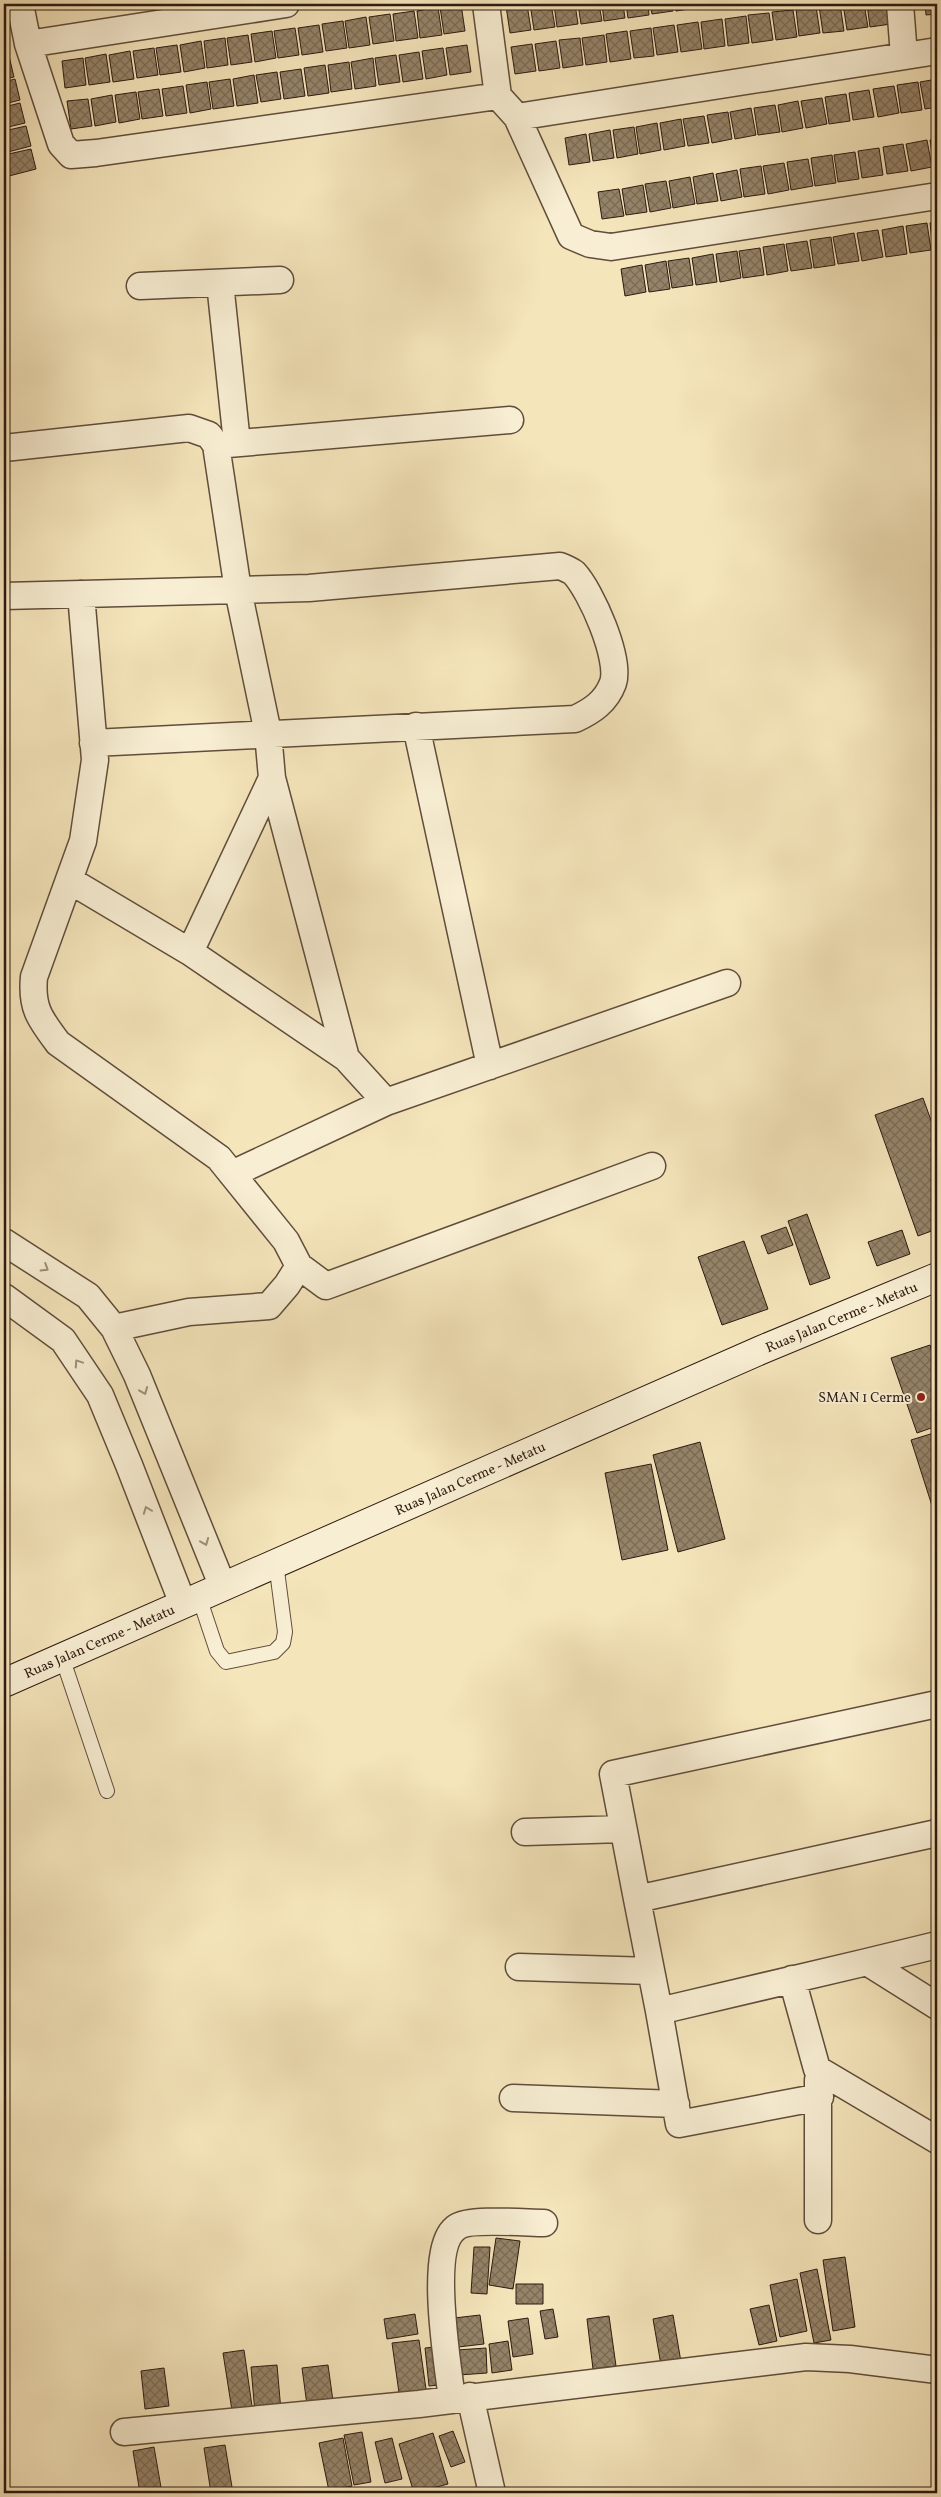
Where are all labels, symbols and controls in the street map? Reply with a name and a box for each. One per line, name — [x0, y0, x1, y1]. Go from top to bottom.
one-way arrow — [40, 1262, 49, 1271]
street label: Ruas Jalan Cerme - Metatu — [763, 1278, 921, 1358]
one-way arrow — [75, 1359, 85, 1368]
one-way arrow — [138, 1386, 148, 1395]
place label: SMAN 1 Cerme — [818, 1389, 911, 1408]
marker: SMAN 1 Cerme — [915, 1391, 927, 1403]
street label: Ruas Jalan Cerme - Metatu — [392, 1438, 549, 1521]
one-way arrow — [143, 1506, 153, 1515]
one-way arrow — [199, 1537, 210, 1546]
street label: Ruas Jalan Cerme - Metatu — [21, 1601, 178, 1684]

